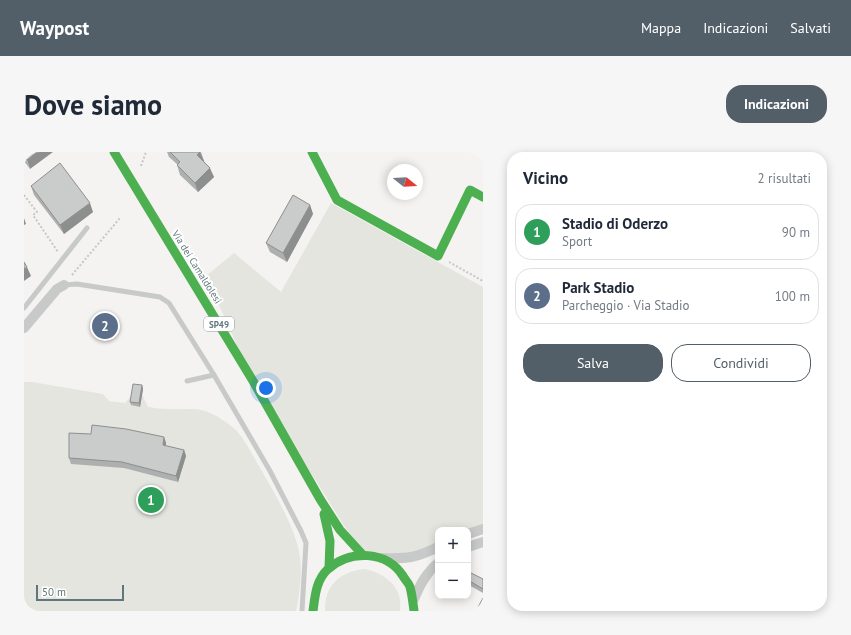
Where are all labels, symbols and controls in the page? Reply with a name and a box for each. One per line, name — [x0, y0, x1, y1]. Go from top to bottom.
text: Waypost — [20, 16, 89, 40]
text: Mappa — [641, 19, 681, 37]
text: Indicazioni — [703, 19, 768, 37]
text: Salvati — [790, 19, 831, 37]
button: Indicazioni — [726, 85, 827, 123]
text: Dove siamo — [24, 86, 162, 123]
north arrow — [387, 164, 423, 200]
text: Vicino — [523, 167, 568, 189]
text: 2 risultati — [758, 170, 811, 187]
text: Stadio di Oderzo — [562, 214, 668, 233]
text: 1 — [533, 224, 541, 241]
text: 90 m — [782, 224, 810, 241]
street label: Via dei Camaldolesi — [169, 227, 225, 306]
text: Sport — [562, 233, 592, 250]
text: Park Stadio — [562, 278, 634, 297]
text: 2 — [533, 288, 541, 305]
text: 100 m — [775, 288, 810, 305]
text: Parcheggio · Via Stadio — [562, 297, 690, 314]
pin: 2 — [92, 311, 118, 341]
road number: SP49 — [204, 317, 234, 331]
button: Salva — [523, 344, 663, 382]
button: Condividi — [671, 344, 811, 382]
your location — [256, 378, 276, 398]
pin: 1 — [138, 485, 164, 515]
map controls — [435, 527, 471, 599]
button: + — [435, 527, 471, 563]
button: − — [435, 563, 471, 599]
scale bar — [36, 583, 124, 602]
text: 50 m — [42, 585, 66, 599]

